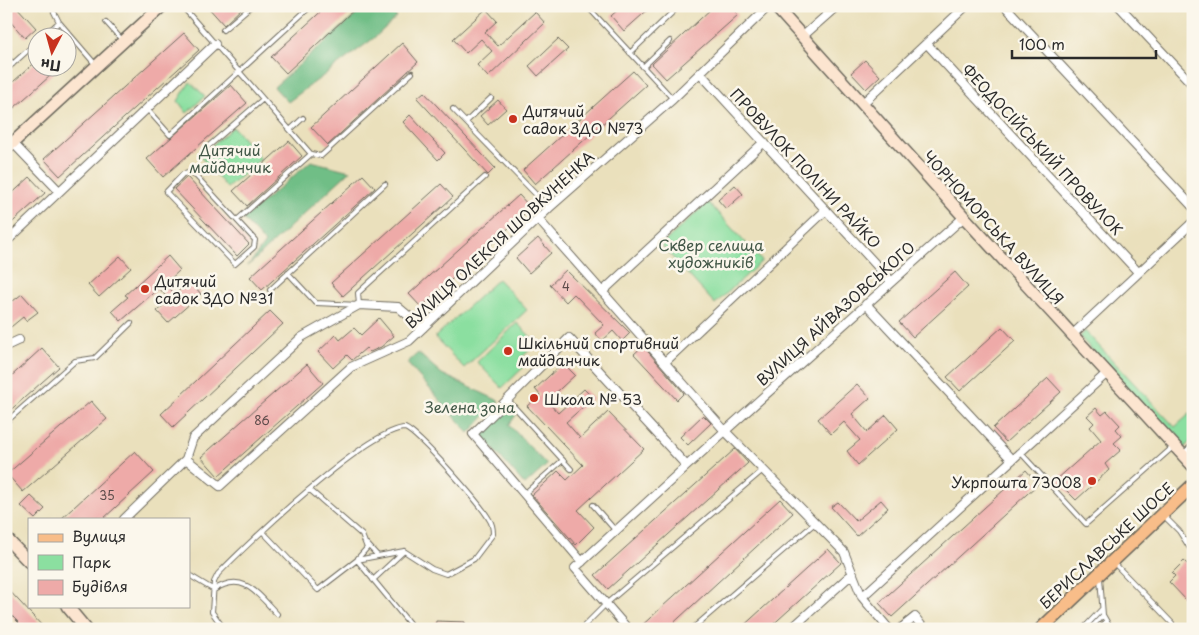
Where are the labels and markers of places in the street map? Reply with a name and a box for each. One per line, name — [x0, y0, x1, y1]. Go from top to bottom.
place label: Дитячий садок ЗДО №73 — [522, 99, 644, 139]
marker: Дитячий садок ЗДО №73 — [507, 113, 519, 125]
place label: Дитячий садок ЗДО №31 — [154, 269, 273, 309]
marker: Дитячий садок ЗДО №31 — [139, 283, 151, 295]
place label: Шкільний спортивний майданчик — [518, 331, 679, 371]
marker: Шкільний спортивний майданчик — [502, 345, 514, 357]
place label: Школа № 53 — [544, 387, 642, 410]
marker: Школа № 53 — [528, 392, 540, 404]
place label: Укрпошта 73008 — [951, 470, 1082, 493]
marker: Укрпошта 73008 — [1086, 475, 1098, 487]

